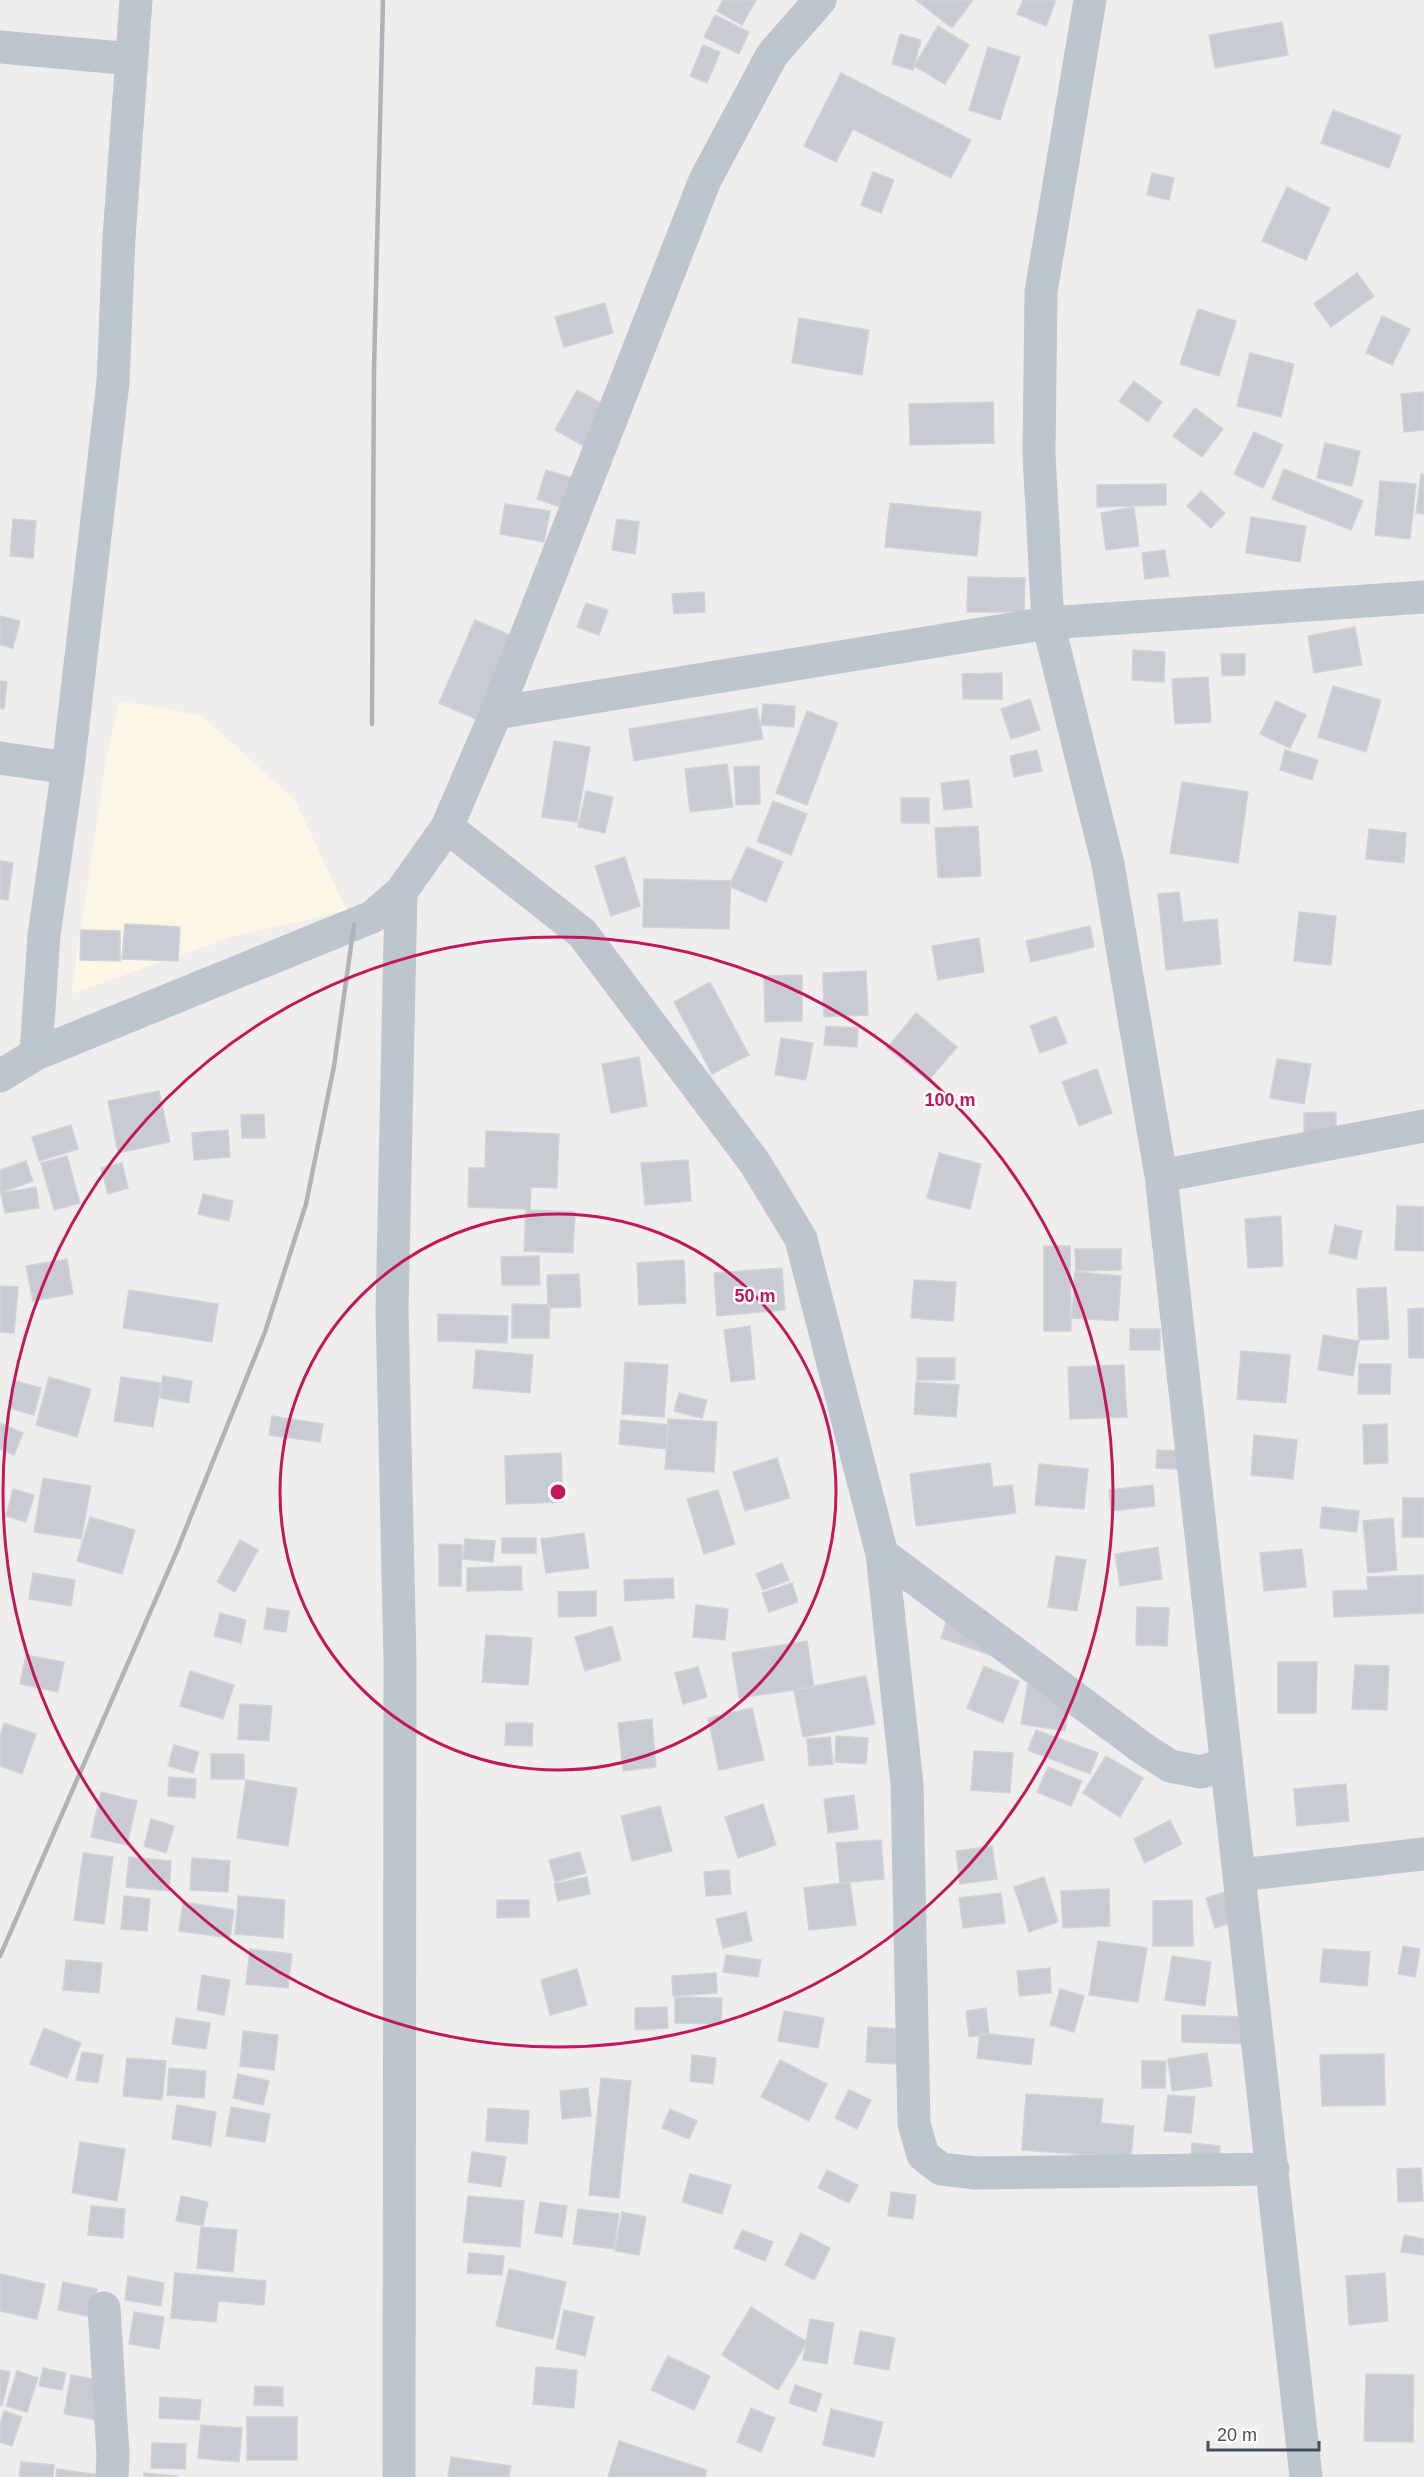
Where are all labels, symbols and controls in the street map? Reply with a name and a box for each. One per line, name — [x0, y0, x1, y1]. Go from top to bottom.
text: 100 m — [924, 1090, 976, 1110]
text: 50 m — [734, 1286, 776, 1306]
centre of rings — [548, 1482, 568, 1502]
scale bar — [1208, 2414, 1319, 2452]
text: 20 m — [1217, 2425, 1257, 2445]

